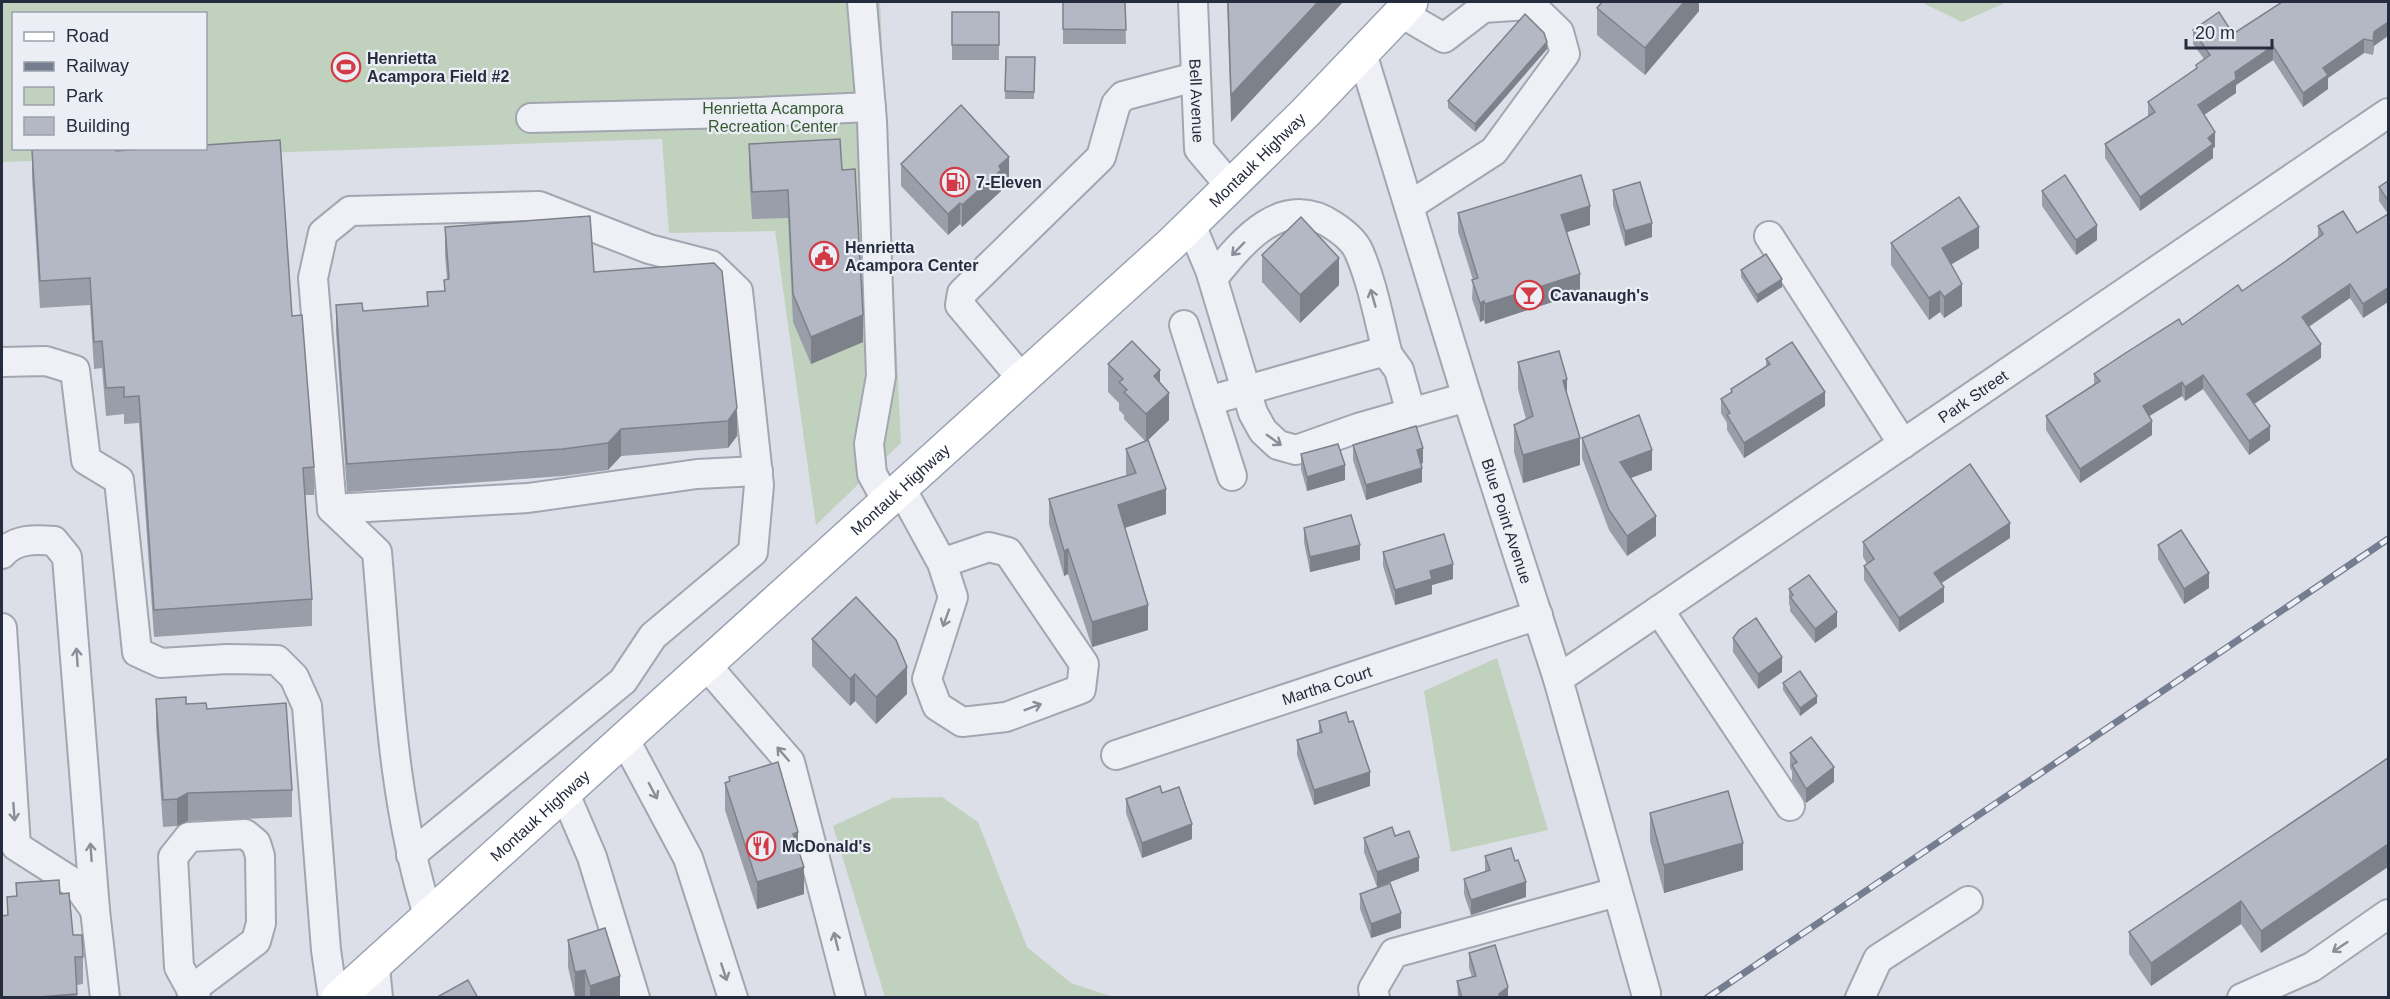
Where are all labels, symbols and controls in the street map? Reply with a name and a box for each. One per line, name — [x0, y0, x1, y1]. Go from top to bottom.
legend — [12, 12, 207, 150]
scale bar — [2186, 12, 2272, 50]
text: 20 m — [2195, 23, 2235, 43]
text: Road — [66, 26, 109, 46]
place label: Henrietta Acampora Field #2 — [367, 50, 509, 85]
sports icon: Henrietta Acampora Field #2 — [330, 51, 362, 83]
text: Railway — [66, 56, 129, 76]
street label: Bell Avenue — [1187, 58, 1207, 143]
text: Park — [66, 86, 104, 106]
park label: Henrietta Acampora Recreation Center — [702, 100, 844, 135]
street label: Montauk Highway — [1206, 109, 1309, 210]
text: Building — [66, 116, 130, 136]
fuel station icon: 7-Eleven — [939, 166, 971, 198]
place label: 7-Eleven — [976, 174, 1042, 191]
place label: Henrietta Acampora Center — [845, 239, 978, 274]
public building icon: Henrietta Acampora Center — [808, 240, 840, 272]
one-way arrow — [1231, 241, 1245, 256]
bar icon: Cavanaugh's — [1513, 279, 1545, 311]
place label: Cavanaugh's — [1550, 287, 1649, 304]
one-way arrow — [1367, 289, 1378, 308]
street label: Park Street — [1935, 366, 2011, 426]
one-way arrow — [1266, 434, 1282, 446]
street label: Montauk Highway — [847, 440, 953, 538]
street label: Blue Point Avenue — [1479, 456, 1535, 586]
one-way arrow — [939, 608, 950, 627]
one-way arrow — [71, 648, 82, 668]
street label: Martha Court — [1280, 662, 1374, 708]
one-way arrow — [1023, 701, 1042, 712]
one-way arrow — [776, 747, 790, 762]
street label: Montauk Highway — [487, 766, 593, 864]
one-way arrow — [647, 782, 659, 799]
one-way arrow — [9, 801, 20, 821]
restaurant icon: McDonald's — [745, 830, 777, 862]
place label: McDonald's — [782, 838, 871, 855]
one-way arrow — [85, 842, 96, 862]
one-way arrow — [830, 932, 842, 951]
one-way arrow — [2333, 941, 2349, 953]
one-way arrow — [720, 962, 731, 981]

